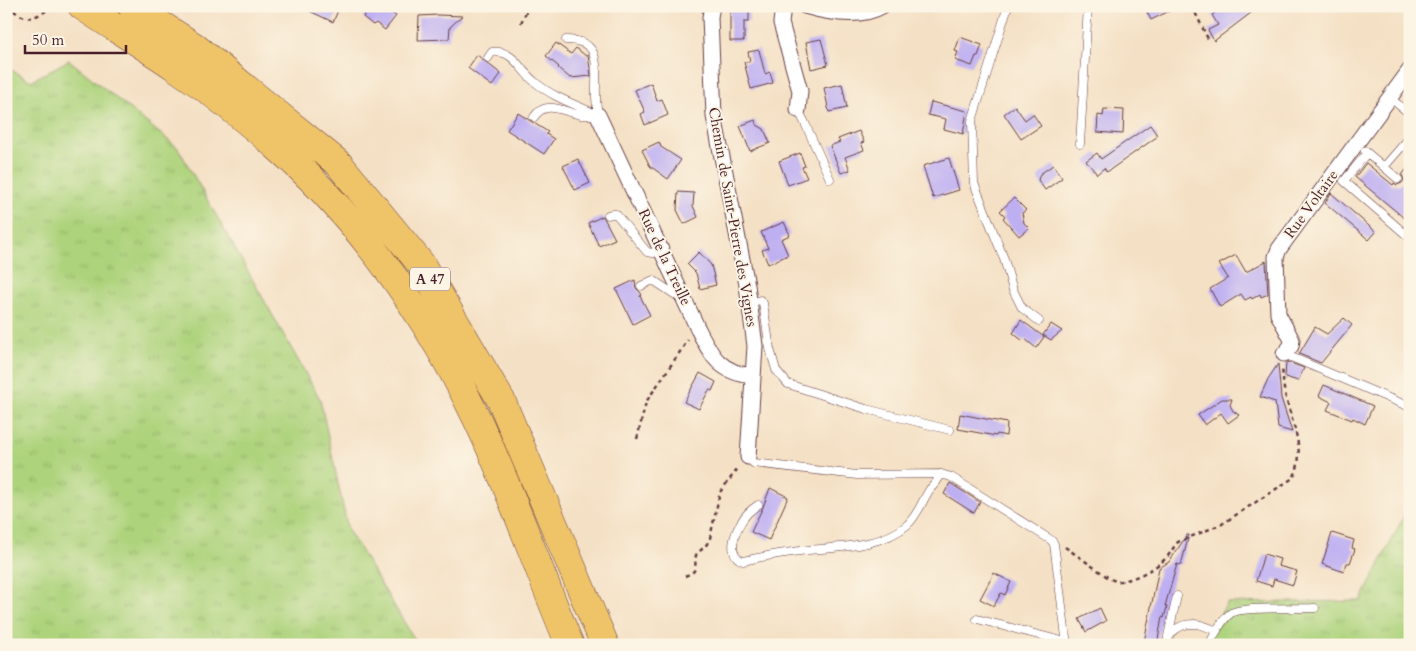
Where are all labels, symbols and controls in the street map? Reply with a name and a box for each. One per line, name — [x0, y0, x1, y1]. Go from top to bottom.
scale bar — [25, 22, 126, 54]
text: 50 m — [32, 30, 64, 50]
street label: Chemin de Saint-Pierre des Vignes — [704, 106, 762, 328]
street label: Rue Voltaire — [1279, 166, 1343, 242]
street label: Rue de la Treille — [634, 205, 696, 309]
road number: A 47 — [410, 268, 450, 290]

